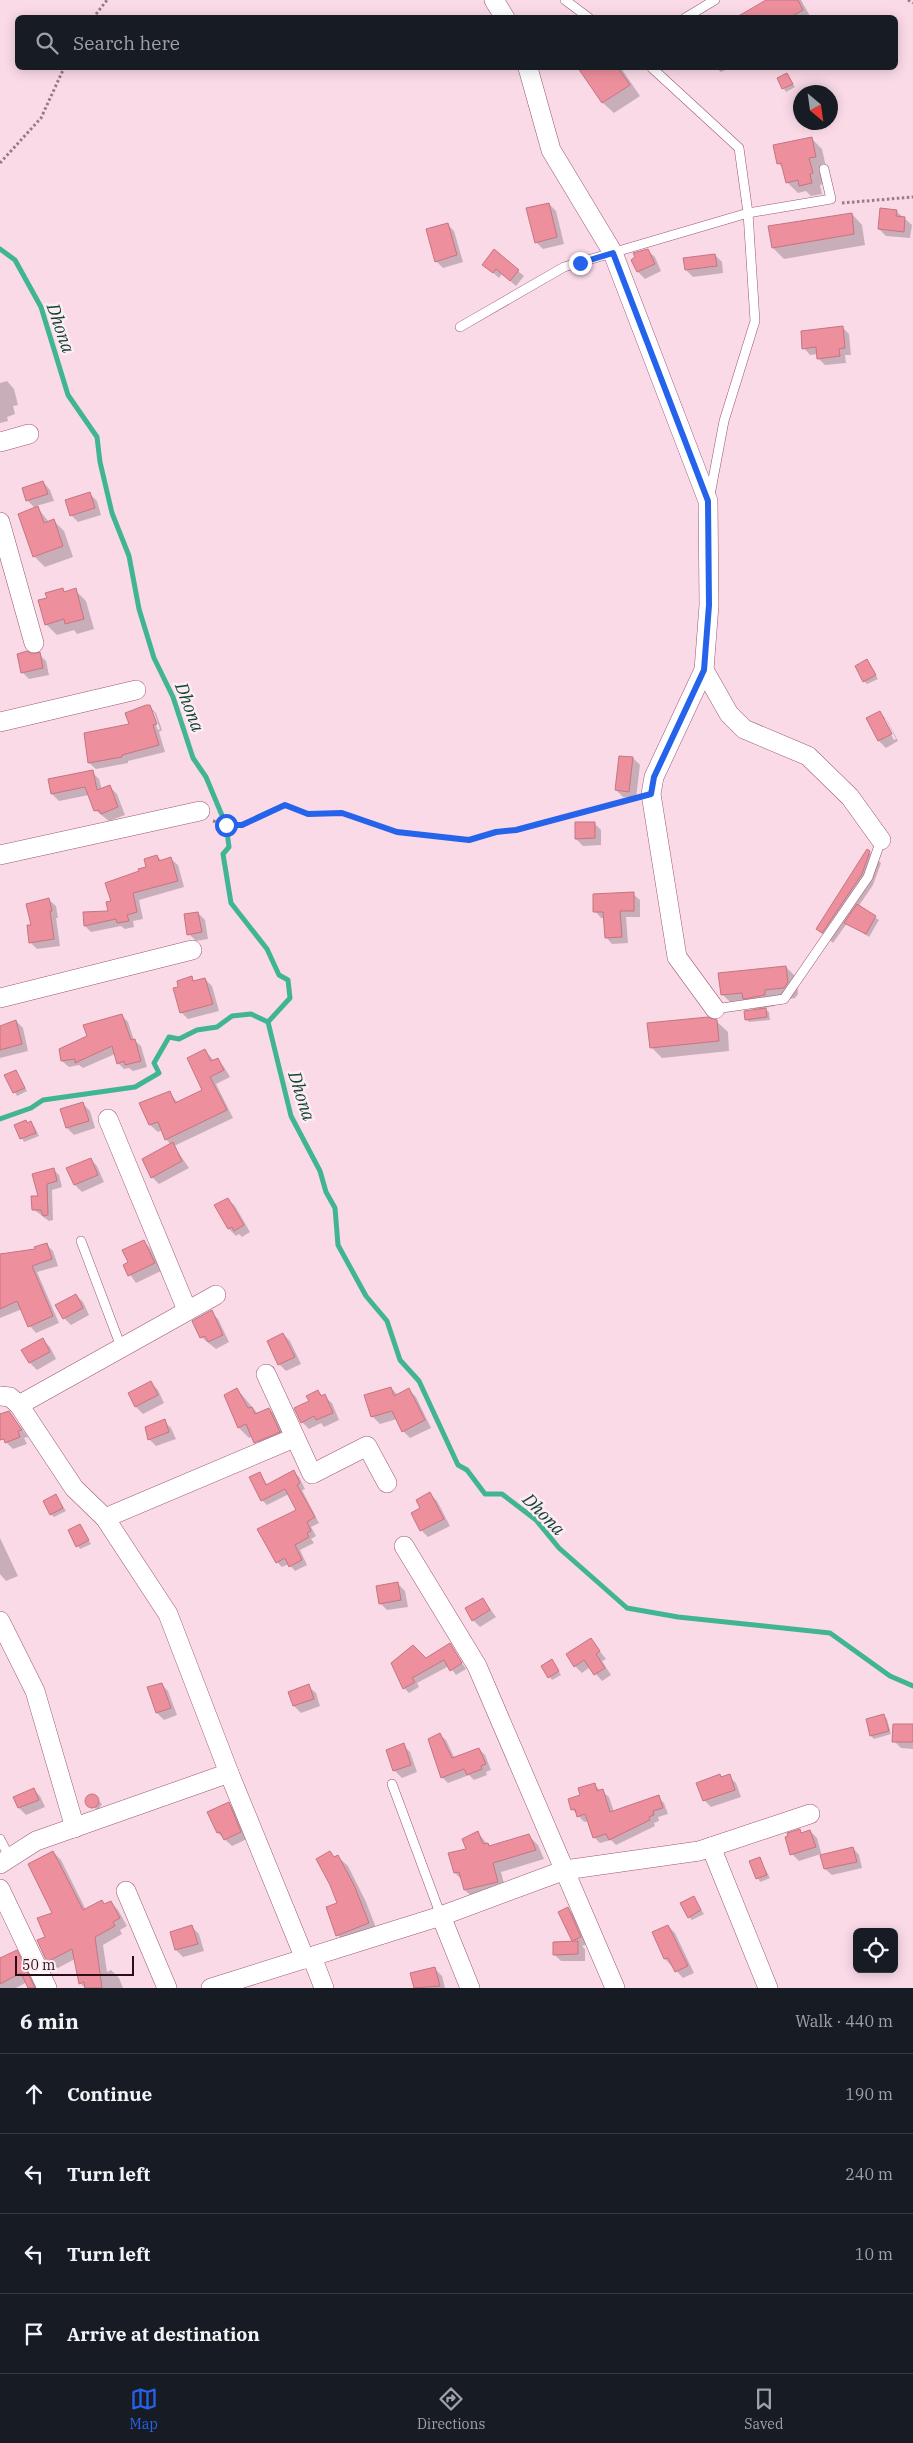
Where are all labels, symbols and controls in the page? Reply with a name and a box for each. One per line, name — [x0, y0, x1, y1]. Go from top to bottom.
search box — [15, 15, 898, 70]
icon: search — [33, 29, 61, 57]
text: Search here — [73, 31, 180, 55]
north arrow — [793, 85, 838, 130]
route end — [569, 252, 592, 275]
water label: Dhona — [42, 299, 80, 356]
water label: Dhona — [170, 678, 210, 735]
route start — [215, 814, 238, 837]
water label: Dhona — [283, 1067, 321, 1124]
water label: Dhona — [517, 1487, 570, 1540]
map controls — [853, 1928, 898, 1973]
button: locate — [853, 1928, 898, 1973]
scale bar — [15, 1953, 134, 1976]
text: 50 m — [22, 1956, 55, 1974]
text: 6 min — [20, 2007, 79, 2035]
text: Walk · 440 m — [795, 2011, 893, 2031]
icon: ahead — [20, 2080, 48, 2108]
text: Continue — [67, 2082, 152, 2106]
text: 190 m — [845, 2084, 893, 2104]
icon: left — [20, 2160, 48, 2188]
text: Turn left — [67, 2162, 150, 2186]
text: 240 m — [845, 2164, 893, 2184]
icon: left — [20, 2240, 48, 2268]
text: Turn left — [67, 2242, 150, 2266]
text: 10 m — [855, 2244, 893, 2264]
icon: arrive — [20, 2320, 48, 2348]
text: Arrive at destination — [67, 2322, 260, 2346]
tab: Map — [130, 2385, 158, 2433]
tab: Directions — [417, 2385, 485, 2433]
tab: Saved — [744, 2385, 783, 2433]

